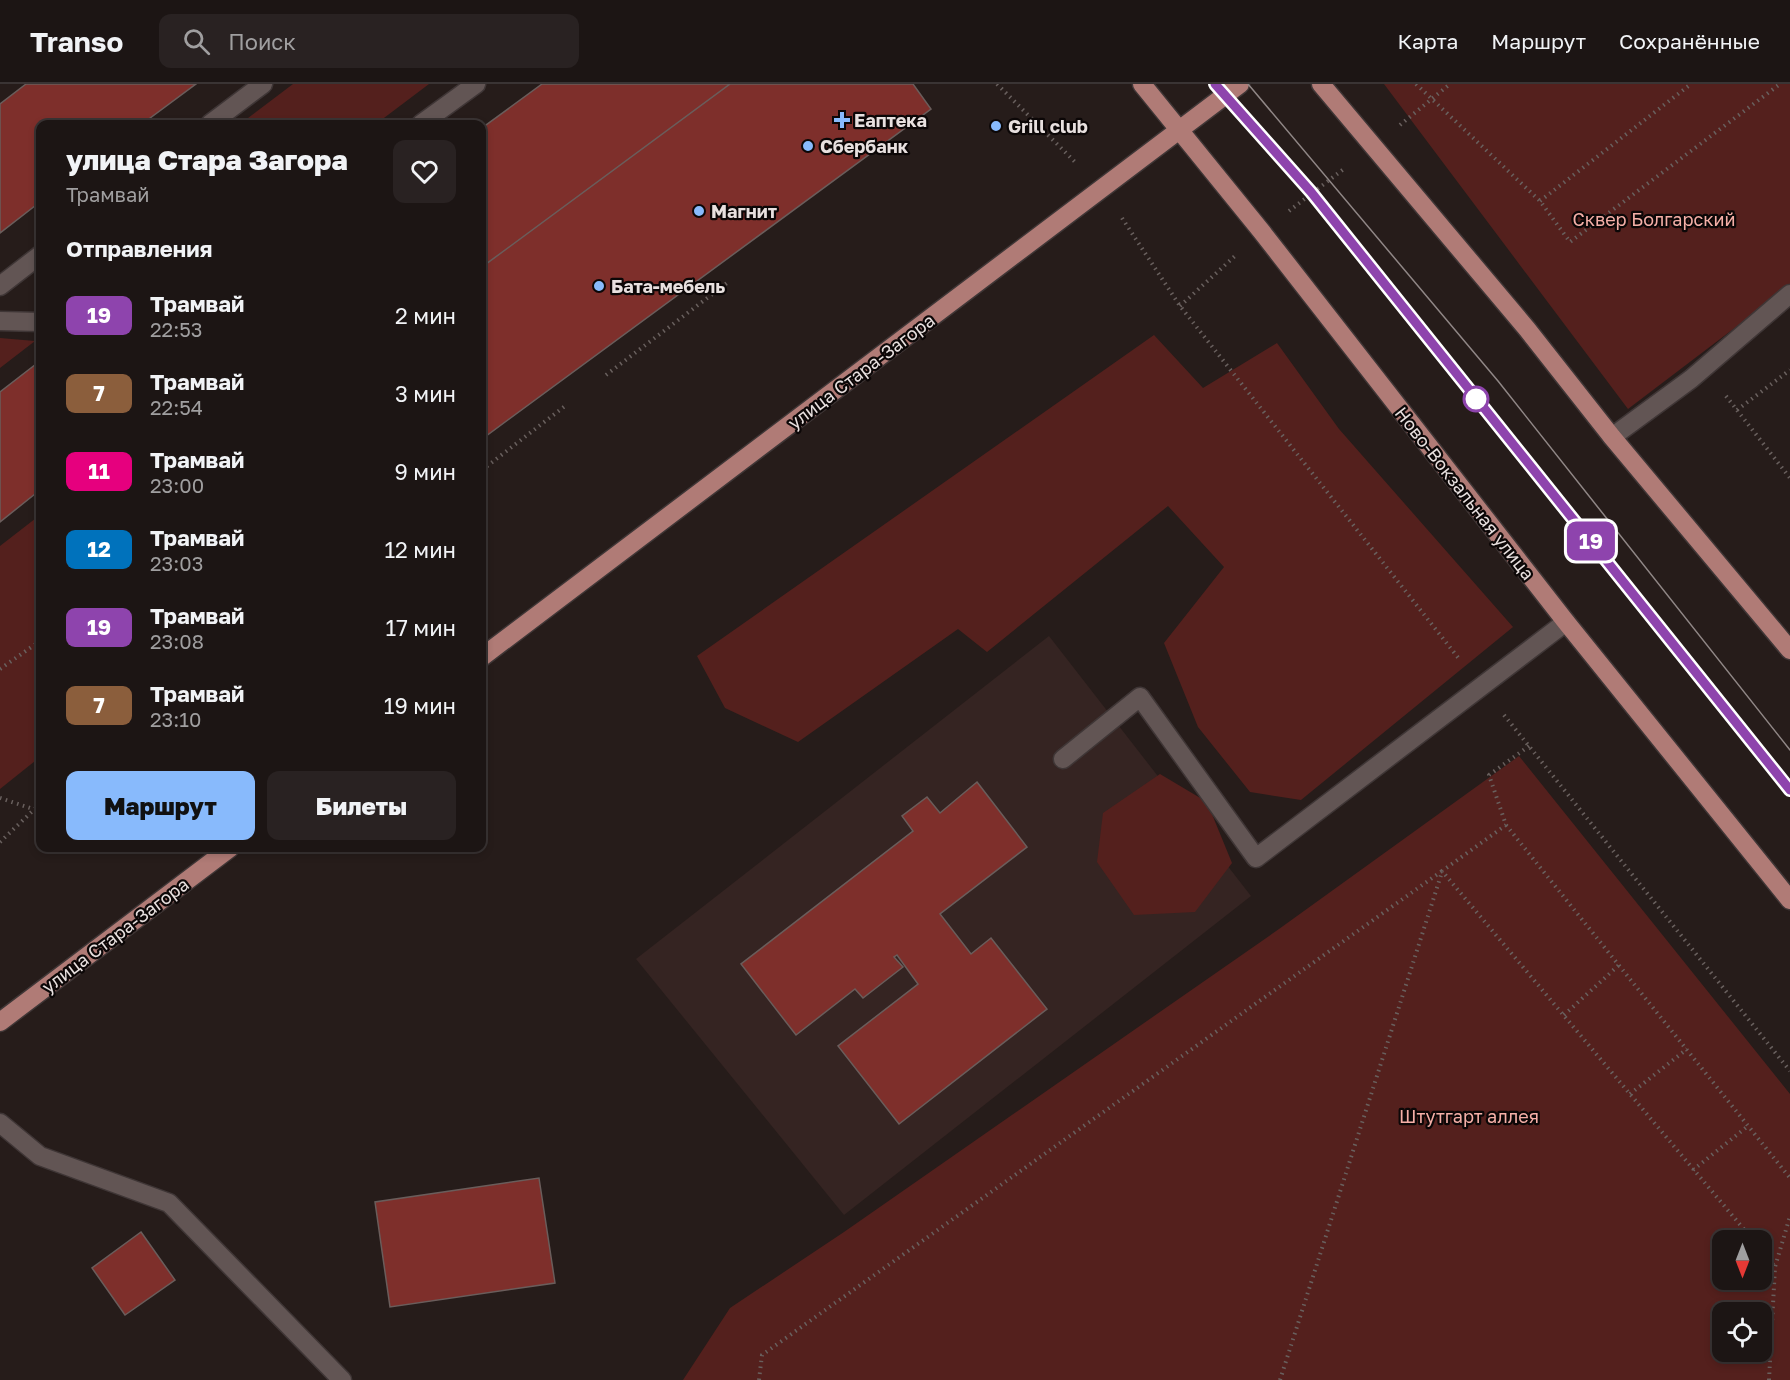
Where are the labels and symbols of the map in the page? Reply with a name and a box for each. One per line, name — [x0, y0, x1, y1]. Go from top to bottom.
place label: Еаптека — [854, 109, 927, 131]
marker: Еаптека — [835, 113, 849, 127]
place label: Grill club — [1008, 115, 1088, 137]
marker: Grill club — [989, 119, 1003, 133]
place label: Сбербанк — [820, 135, 909, 157]
marker: Сбербанк — [801, 139, 815, 153]
place label: Магнит — [711, 200, 777, 222]
marker: Магнит — [692, 204, 706, 218]
park label: Сквер Болгарский — [1572, 208, 1736, 230]
place label: Бата-мебель — [611, 275, 725, 297]
marker: Бата-мебель — [592, 279, 606, 293]
street label: улица Стара-Загора — [783, 309, 939, 433]
unlabelled marker — [1463, 386, 1489, 412]
street label: Ново-Вокзальная улица — [1391, 402, 1539, 584]
line badge: 19 — [1564, 522, 1618, 560]
street label: улица Стара-Загора — [37, 873, 193, 997]
park label: Штутгарт аллея — [1399, 1105, 1539, 1127]
north arrow — [1712, 1230, 1772, 1290]

